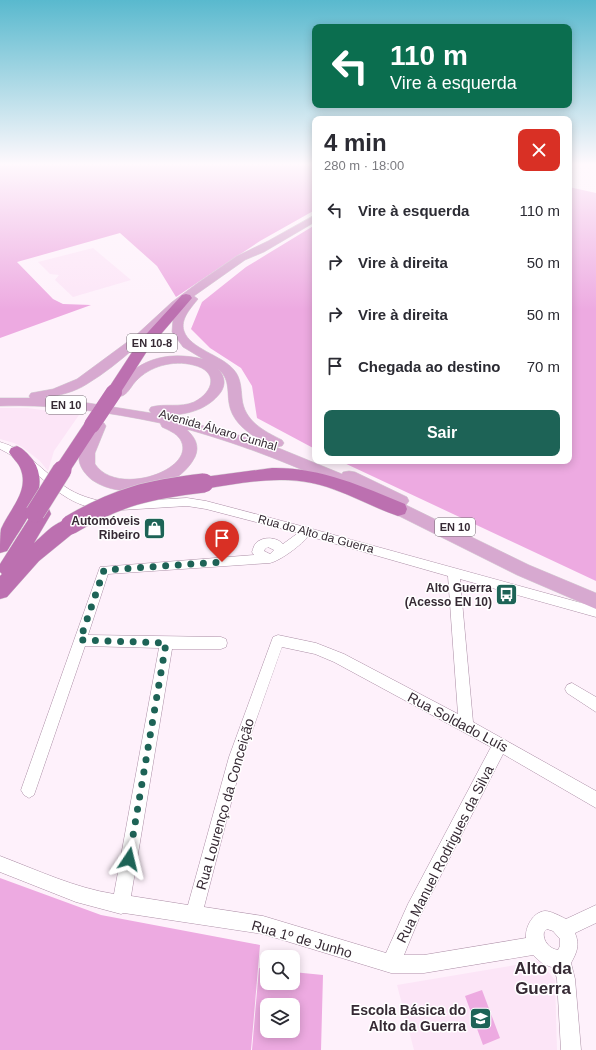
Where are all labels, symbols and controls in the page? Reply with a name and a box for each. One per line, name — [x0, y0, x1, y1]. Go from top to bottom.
icon: left — [324, 40, 376, 92]
text: 110 m — [390, 40, 468, 71]
text: Vire à esquerda — [390, 73, 517, 93]
text: 4 min — [324, 129, 387, 156]
button: close — [518, 129, 560, 171]
text: 280 m · 18:00 — [324, 158, 404, 173]
icon: left — [324, 199, 346, 221]
text: Vire à esquerda — [358, 202, 469, 219]
text: 110 m — [519, 202, 560, 219]
icon: right — [324, 251, 346, 273]
text: Vire à direita — [358, 254, 448, 271]
text: 50 m — [527, 254, 560, 271]
icon: right — [324, 303, 346, 325]
text: Vire à direita — [358, 306, 448, 323]
text: 50 m — [527, 306, 560, 323]
road number: EN 10-8 — [127, 334, 177, 352]
icon: arrive — [324, 355, 346, 377]
text: Chegada ao destino — [358, 358, 501, 375]
text: 70 m — [527, 358, 560, 375]
road number: EN 10 — [46, 396, 86, 414]
street label: Avenida Álvaro Cunhal — [158, 406, 279, 454]
button: Sair — [324, 410, 560, 456]
street label: Rua do Alto da Guerra — [257, 512, 376, 556]
place label: Automóveis Ribeiro — [71, 514, 140, 542]
shop icon: Automóveis Ribeiro — [142, 515, 168, 541]
road number: EN 10 — [435, 518, 475, 536]
pin — [205, 521, 239, 562]
icon: arrive — [211, 527, 233, 549]
place label: Alto Guerra (Acesso EN 10) — [405, 581, 492, 609]
bus stop icon: Alto Guerra (Acesso EN 10) — [494, 582, 520, 608]
street label: Rua Soldado Luís — [405, 689, 511, 755]
street label: Rua Lourenço da Conceição — [193, 716, 257, 892]
street label: Rua Manuel Rodrigues da Silva — [393, 762, 497, 945]
position arrow — [108, 838, 150, 880]
street label: Rua 1º de Junho — [250, 917, 354, 961]
map controls — [260, 950, 300, 1038]
button: search — [260, 950, 300, 990]
district label: Alto da Guerra — [514, 959, 572, 998]
button: layers — [260, 998, 300, 1038]
place label: Escola Básica do Alto da Guerra — [351, 1002, 466, 1034]
school or university icon: Escola Básica do Alto da Guerra — [468, 1005, 494, 1031]

